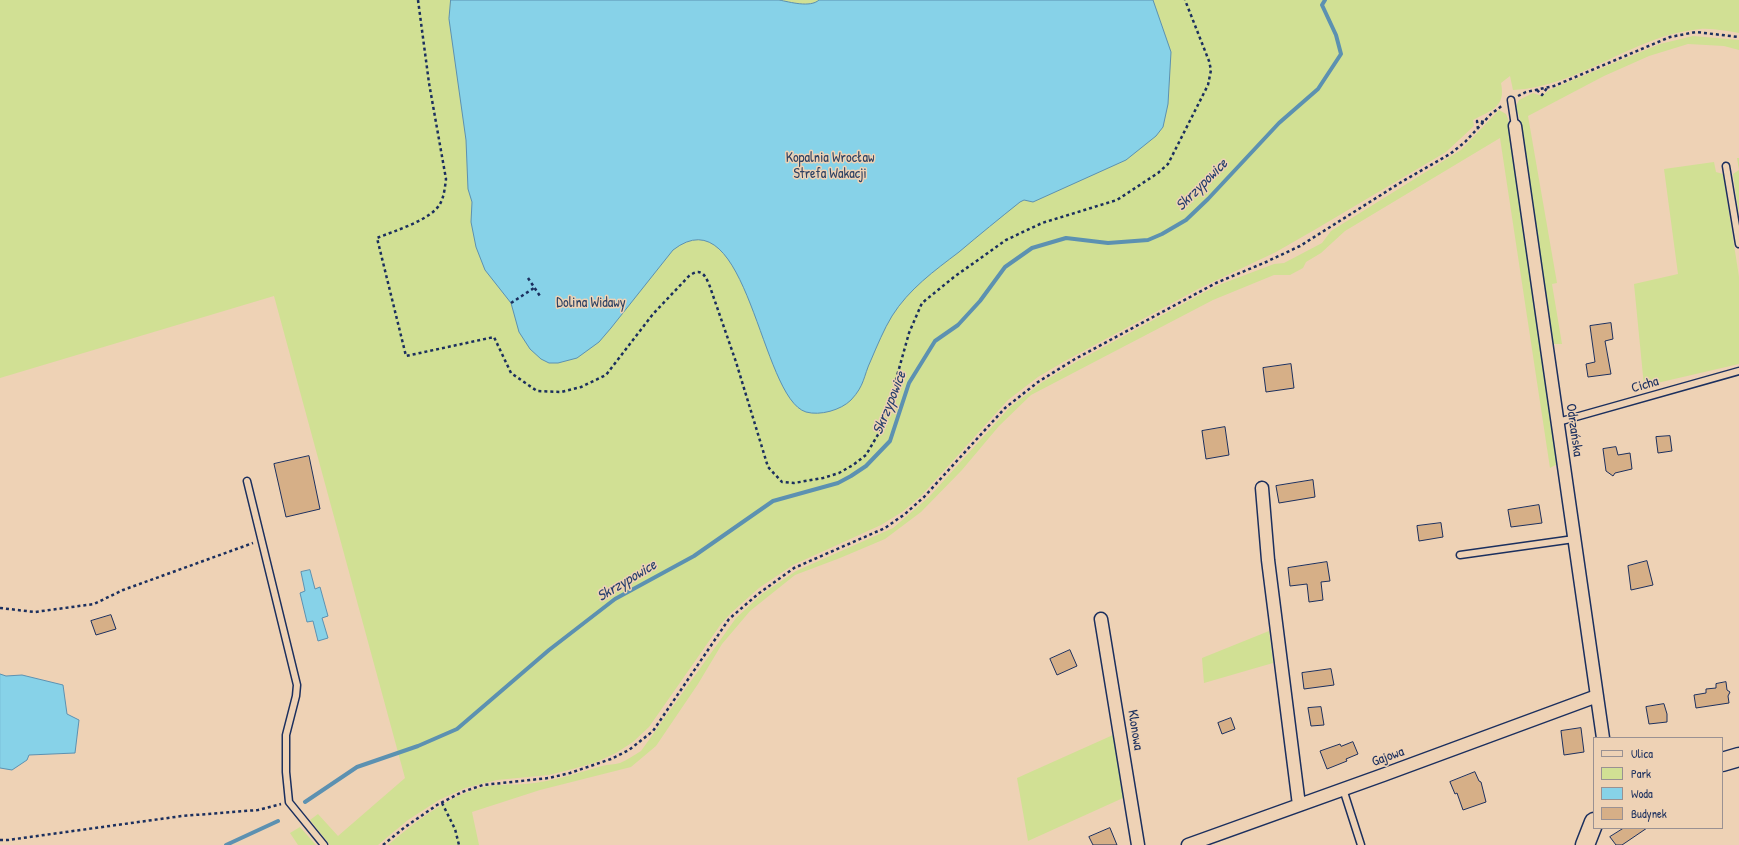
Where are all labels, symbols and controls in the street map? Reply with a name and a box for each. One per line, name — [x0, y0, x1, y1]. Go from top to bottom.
park label: Kopalnia Wrocław Strefa Wakacji — [786, 150, 874, 182]
water label: Skrzypowice — [1172, 155, 1232, 215]
park label: Dolina Widawy — [556, 295, 626, 311]
water label: Skrzypowice — [869, 369, 911, 437]
street label: Cicha — [1629, 373, 1661, 397]
street label: Odrzańska — [1562, 403, 1586, 457]
water label: Skrzypowice — [594, 556, 660, 606]
street label: Klonowa — [1124, 709, 1146, 751]
legend — [1593, 737, 1723, 829]
street label: Gajowa — [1370, 743, 1406, 771]
text: Ulica — [1631, 745, 1653, 762]
text: Park — [1631, 765, 1651, 782]
text: Woda — [1631, 785, 1653, 802]
text: Budynek — [1631, 805, 1667, 822]

